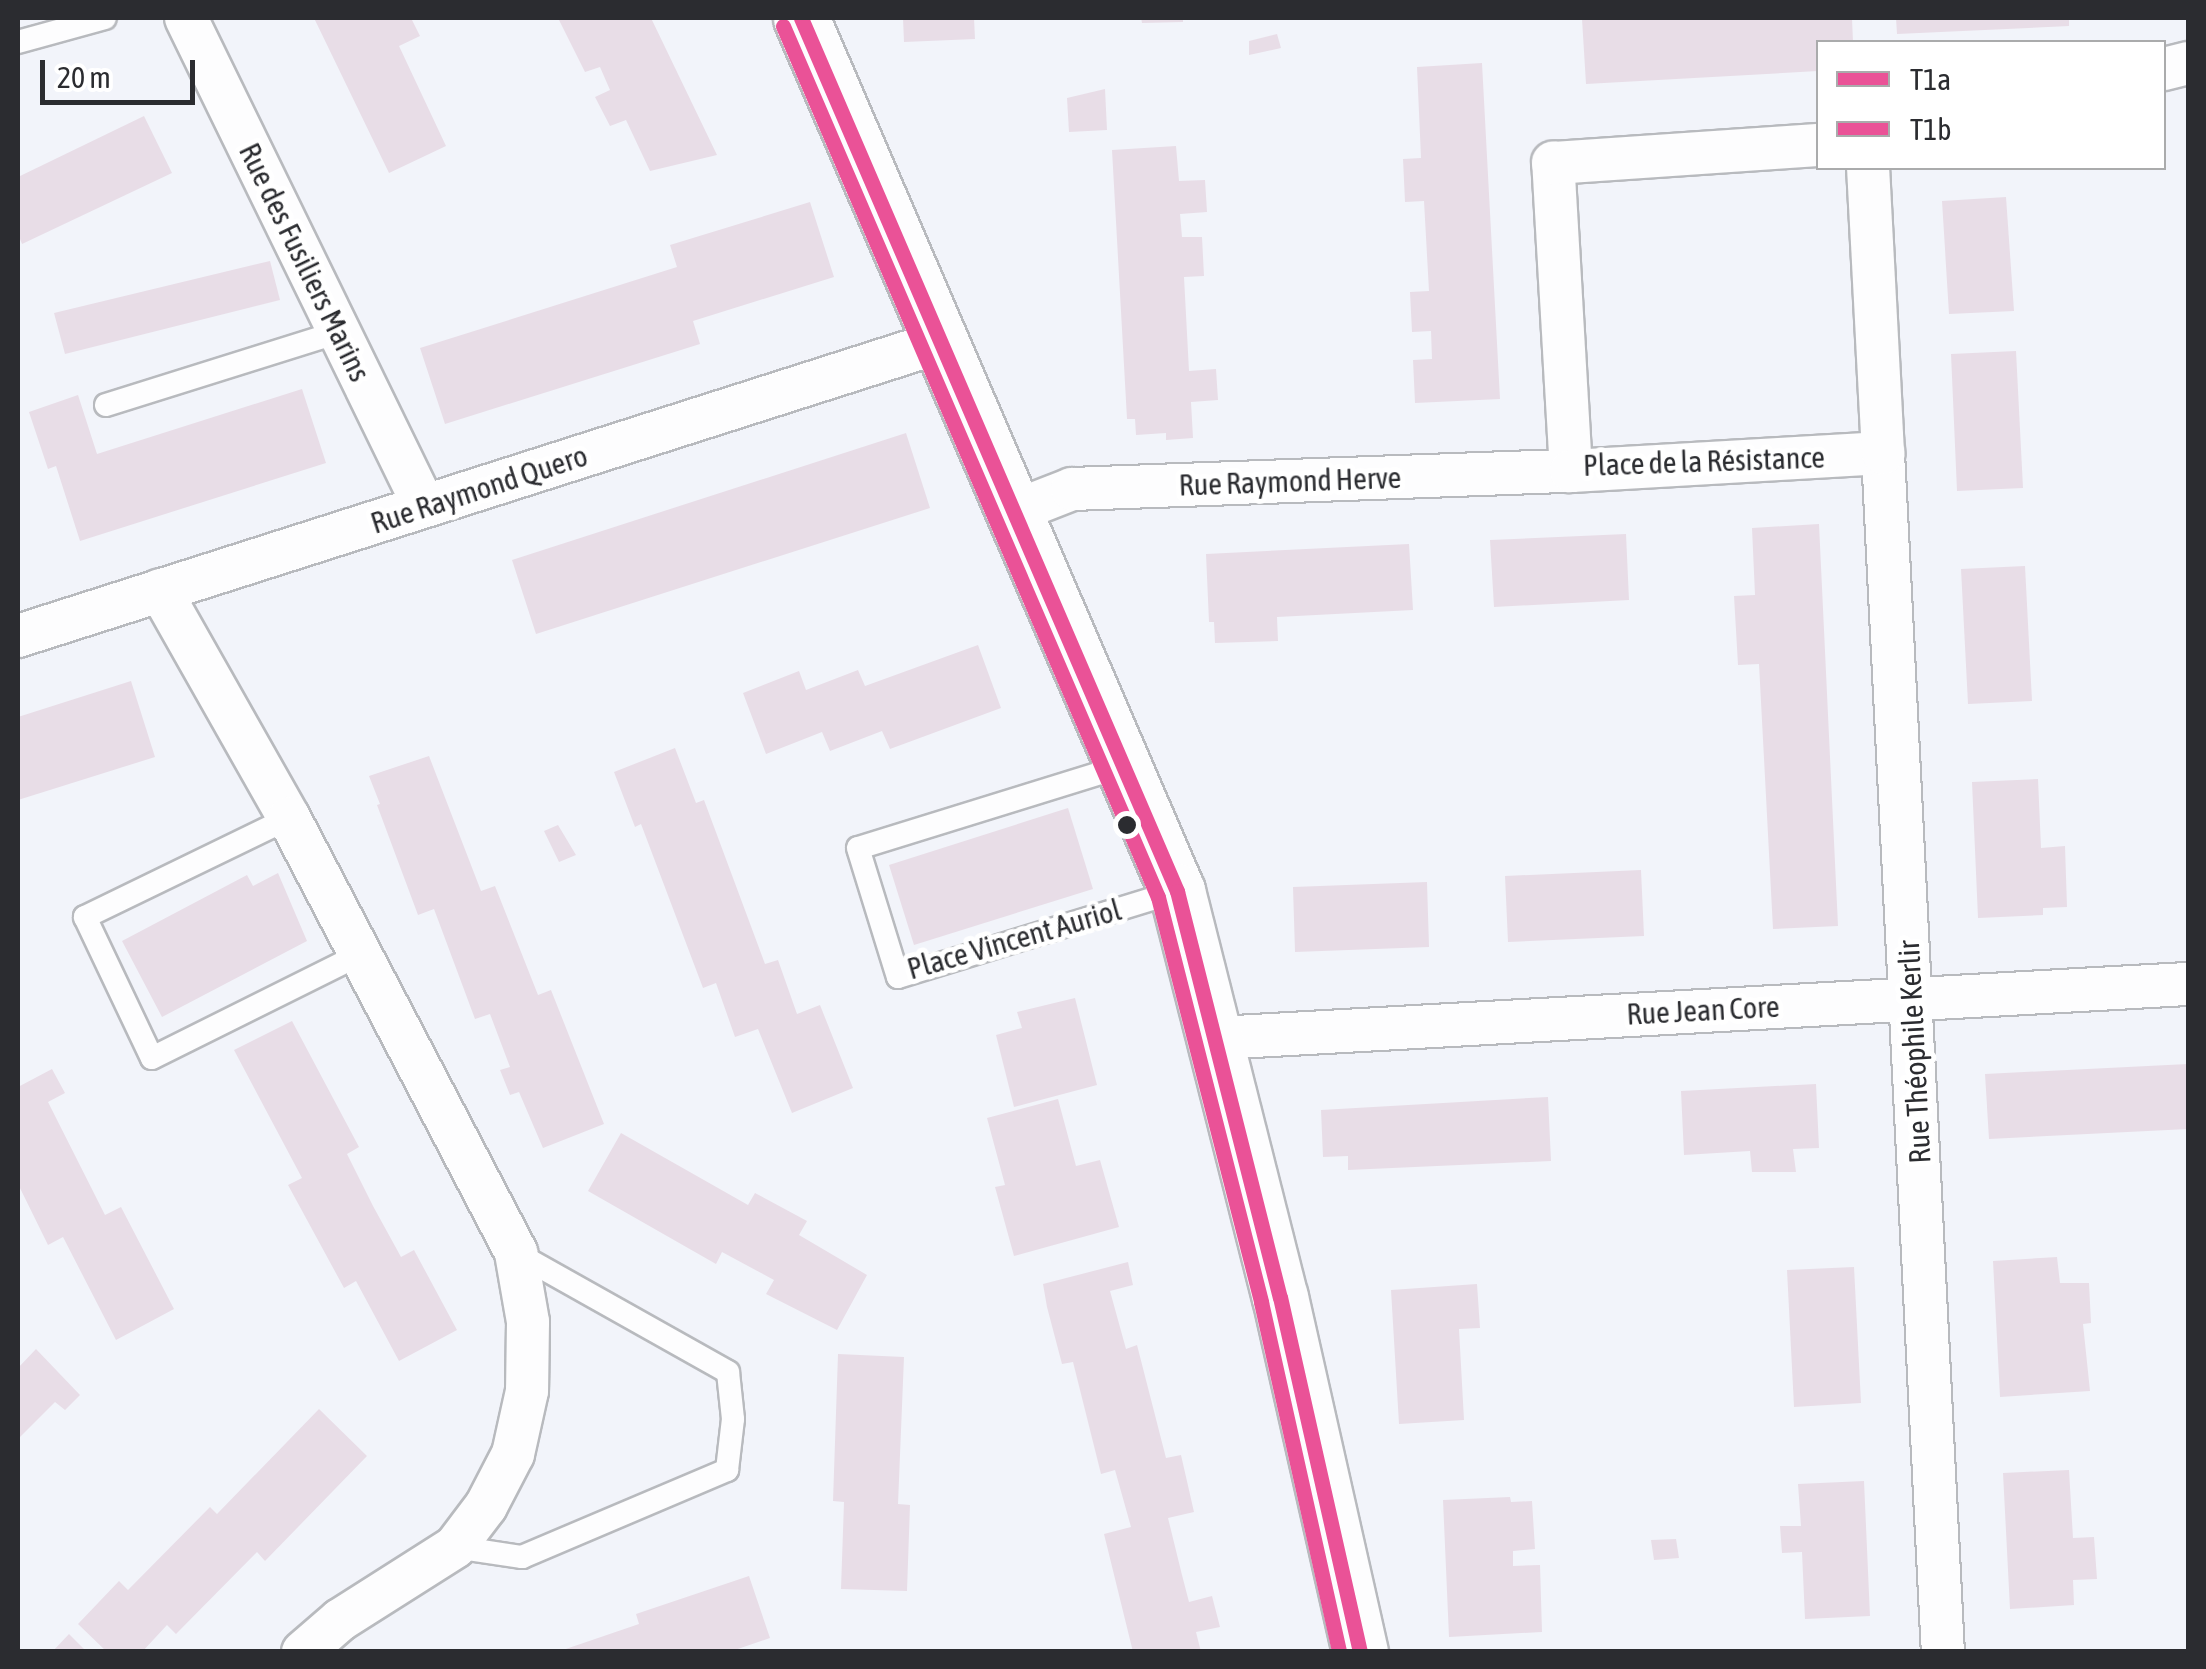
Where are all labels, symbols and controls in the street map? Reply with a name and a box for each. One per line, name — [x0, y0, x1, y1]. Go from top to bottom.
scale bar — [45, 40, 200, 102]
legend — [1816, 40, 2166, 170]
text: 20 m — [57, 60, 111, 94]
text: T1a — [1910, 62, 1951, 96]
text: T1b — [1910, 112, 1952, 146]
street label: Rue des Fusiliers Marins — [232, 137, 378, 387]
street label: Rue Raymond Quero — [366, 437, 592, 541]
street label: Place de la Résistance — [1582, 439, 1826, 483]
street label: Rue Raymond Herve — [1178, 459, 1402, 503]
unlabelled marker — [1117, 815, 1137, 835]
street label: Place Vincent Auriol — [903, 891, 1125, 987]
street label: Rue Théophile Kerlir — [1890, 940, 1938, 1164]
street label: Rue Jean Core — [1626, 988, 1780, 1032]

